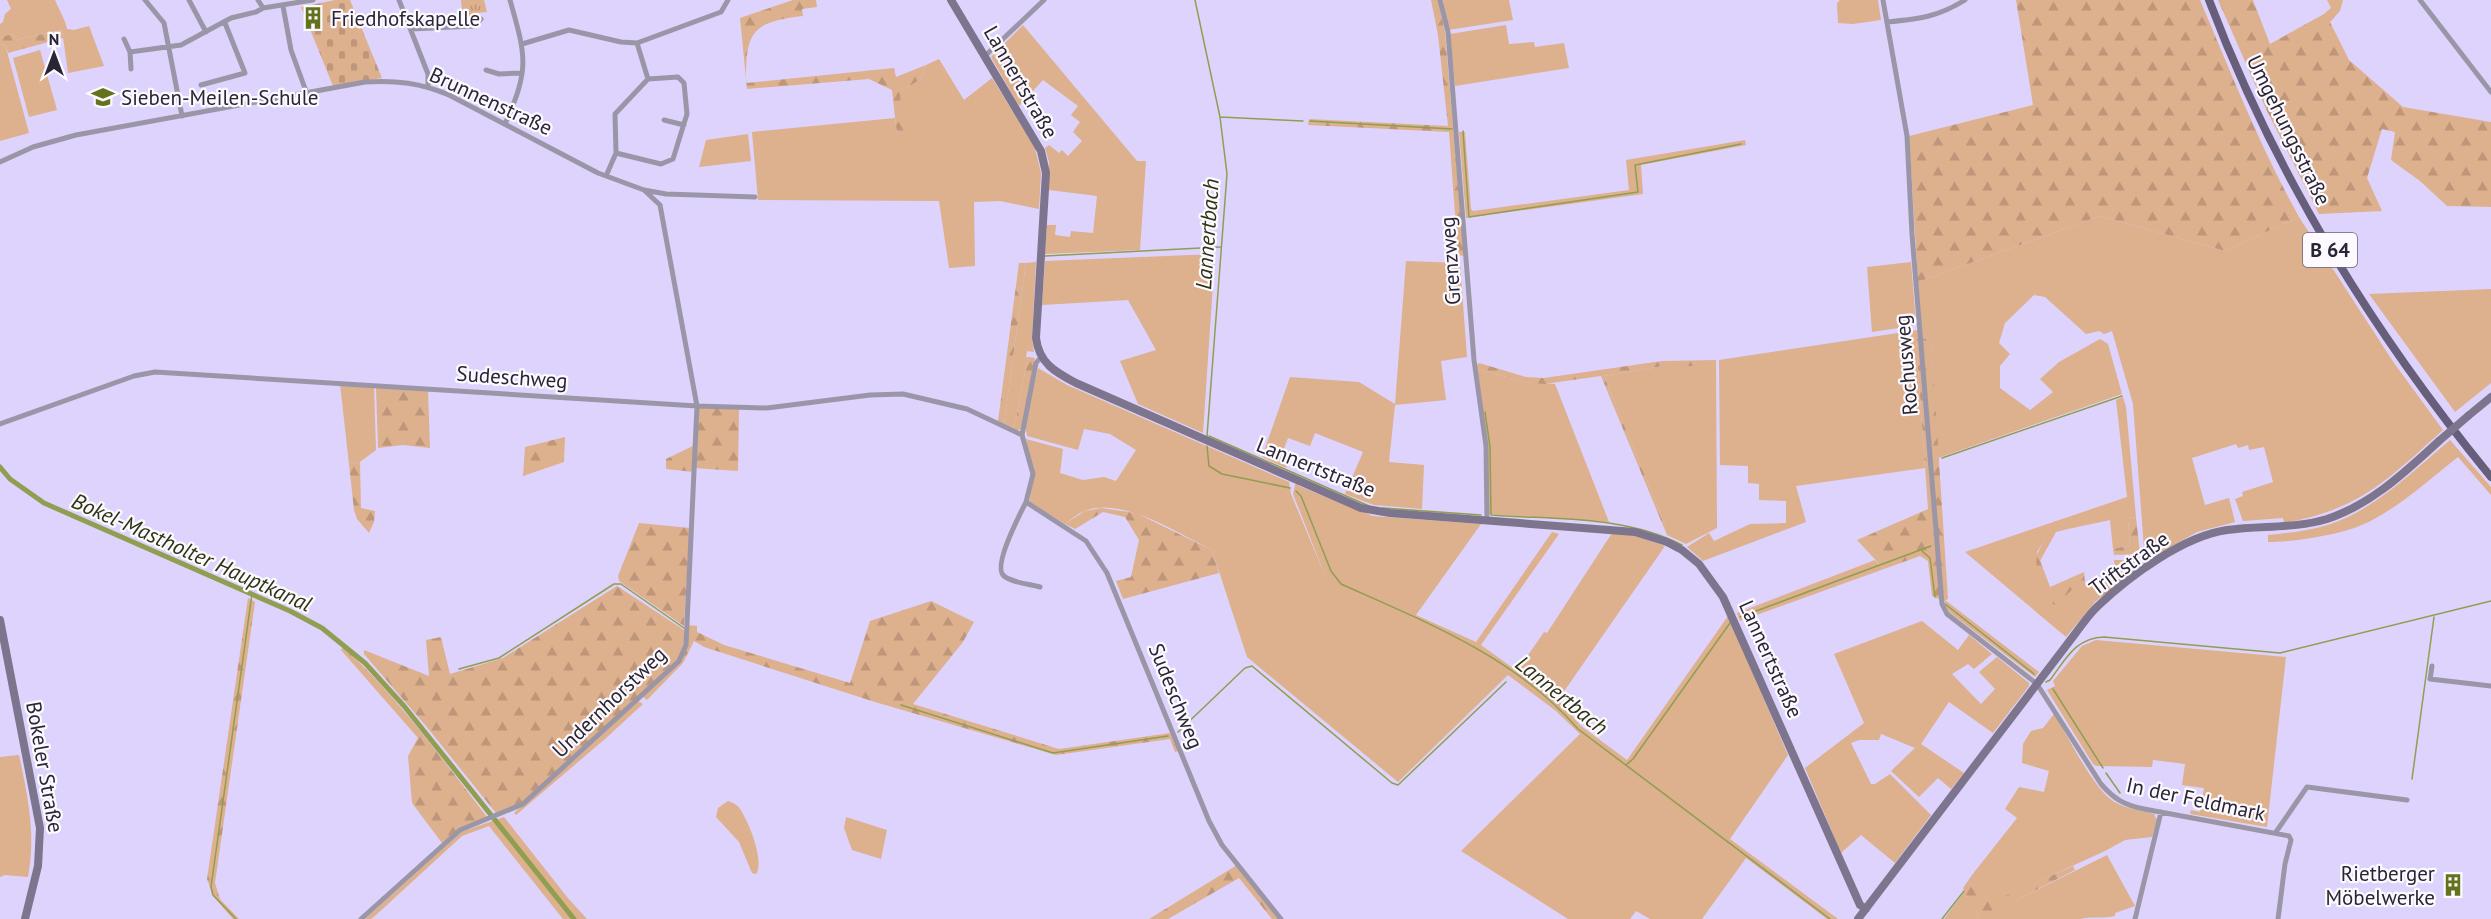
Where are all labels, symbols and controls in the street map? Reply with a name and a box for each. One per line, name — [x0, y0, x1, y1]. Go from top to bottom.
building icon: Friedhofskapelle — [300, 5, 326, 31]
place label: Friedhofskapelle — [331, 5, 480, 32]
street label: Lannertstraße — [978, 21, 1064, 143]
north arrow — [24, 24, 84, 84]
text: N — [49, 29, 59, 49]
street label: Umgehungsstraße — [2241, 51, 2337, 209]
street label: Brunnenstraße — [425, 61, 557, 141]
school or university icon: Sieben-Meilen-Schule — [90, 84, 116, 110]
place label: Sieben-Meilen-Schule — [121, 84, 318, 111]
water label: Lannertbach — [1189, 178, 1225, 290]
street label: Grenzweg — [1433, 216, 1467, 306]
road number: B 64 — [2303, 233, 2357, 267]
street label: Rochusweg — [1888, 314, 1924, 416]
street label: Sudeschweg — [456, 360, 568, 394]
street label: Lannertstraße — [1253, 431, 1379, 503]
water label: Bokel-Mastholter Hauptkanal — [68, 486, 317, 618]
street label: Triftstraße — [2084, 525, 2174, 601]
street label: Lannertstraße — [1733, 596, 1809, 722]
street label: Sudeschweg — [1143, 639, 1209, 753]
street label: Undernhorstweg — [546, 641, 672, 763]
water label: Lannertbach — [1510, 649, 1614, 741]
street label: Bokeler Straße — [20, 699, 70, 835]
street label: In der Feldmark — [2124, 771, 2268, 827]
place label: Rietberger Möbelwerke — [2326, 860, 2435, 911]
building icon: Rietberger Möbelwerke — [2440, 872, 2466, 898]

